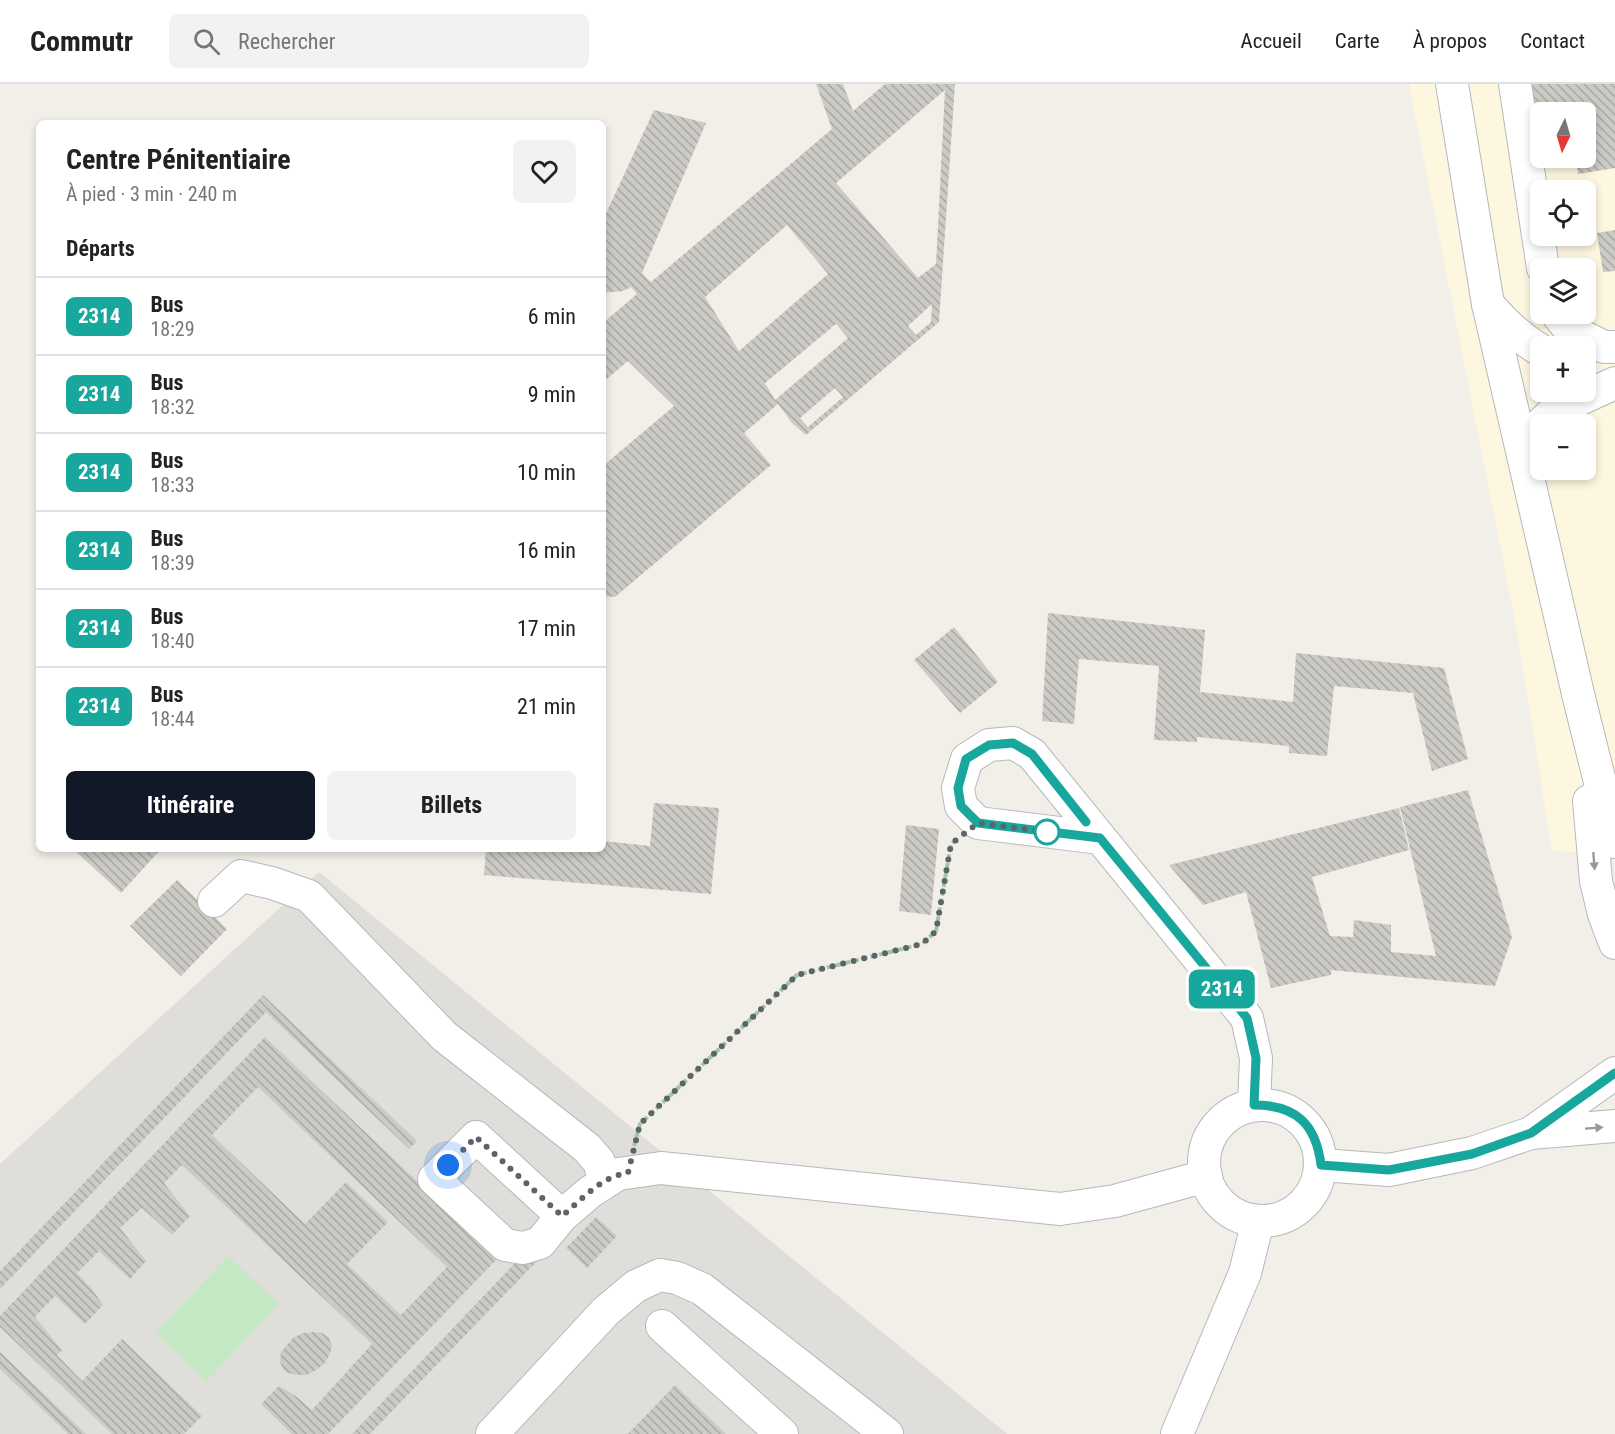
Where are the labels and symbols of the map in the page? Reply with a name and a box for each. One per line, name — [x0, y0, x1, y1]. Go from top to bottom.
north arrow — [1530, 102, 1596, 168]
unlabelled marker — [1034, 819, 1060, 845]
one-way arrow — [1589, 852, 1599, 871]
line badge: 2314 — [1180, 970, 1264, 1008]
one-way arrow — [1584, 1123, 1603, 1133]
your location — [433, 1150, 463, 1180]

